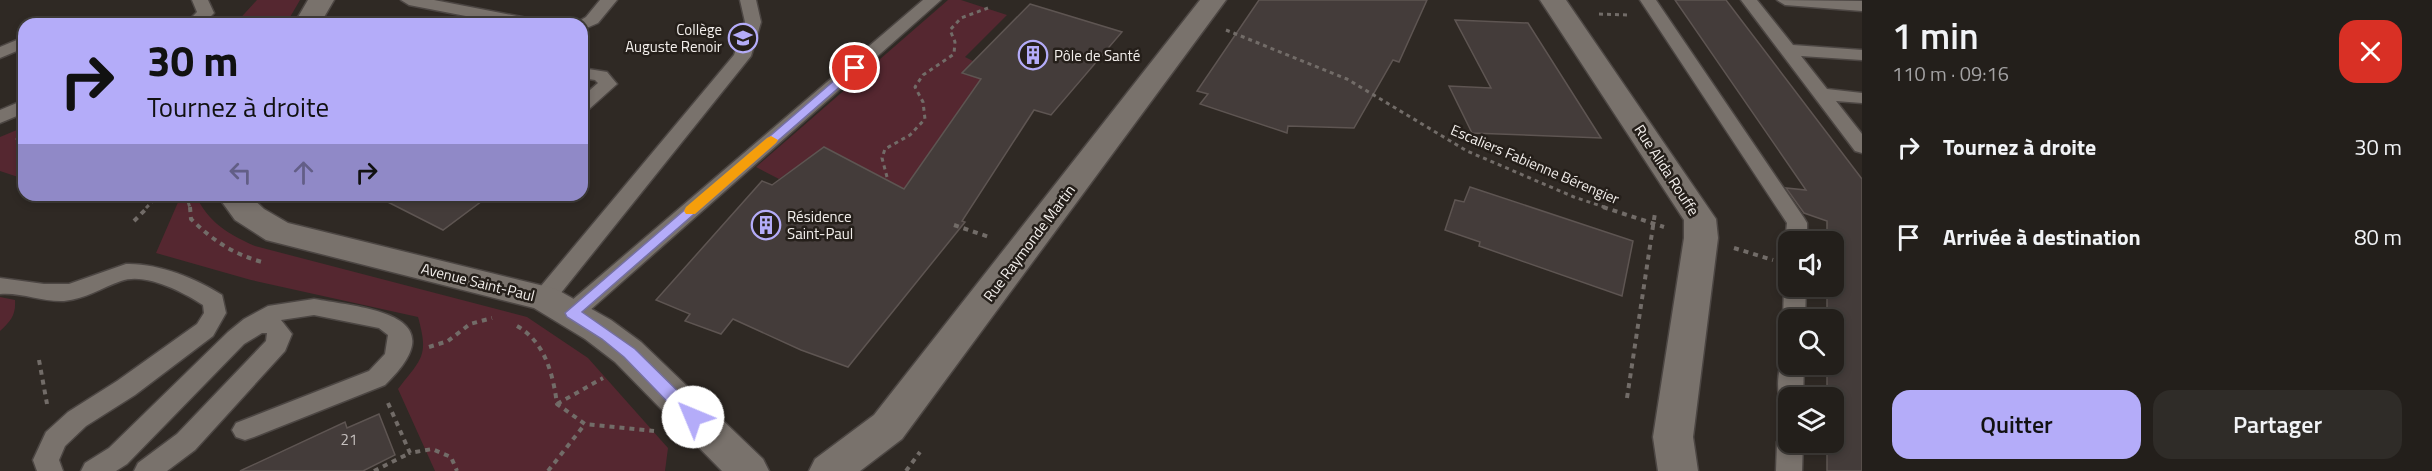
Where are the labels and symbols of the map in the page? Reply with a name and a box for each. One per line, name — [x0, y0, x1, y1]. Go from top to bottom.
place label: Collège Auguste Renoir — [625, 18, 722, 58]
school or university icon: Collège Auguste Renoir — [727, 22, 759, 54]
building icon: Pôle de Santé — [1017, 39, 1049, 71]
pin — [829, 42, 880, 93]
place label: Pôle de Santé — [1054, 44, 1140, 67]
street label: Escaliers Fabienne Bérengier — [1447, 118, 1623, 210]
street label: Rue Alida Rouffe — [1629, 120, 1705, 220]
street label: Rue Raymonde Martin — [977, 180, 1081, 306]
place label: Résidence Saint-Paul — [787, 205, 853, 245]
building icon: Résidence Saint-Paul — [750, 209, 782, 241]
street label: Avenue Saint-Paul — [419, 257, 537, 307]
position arrow — [661, 385, 725, 449]
house number: 21 — [341, 428, 357, 451]

